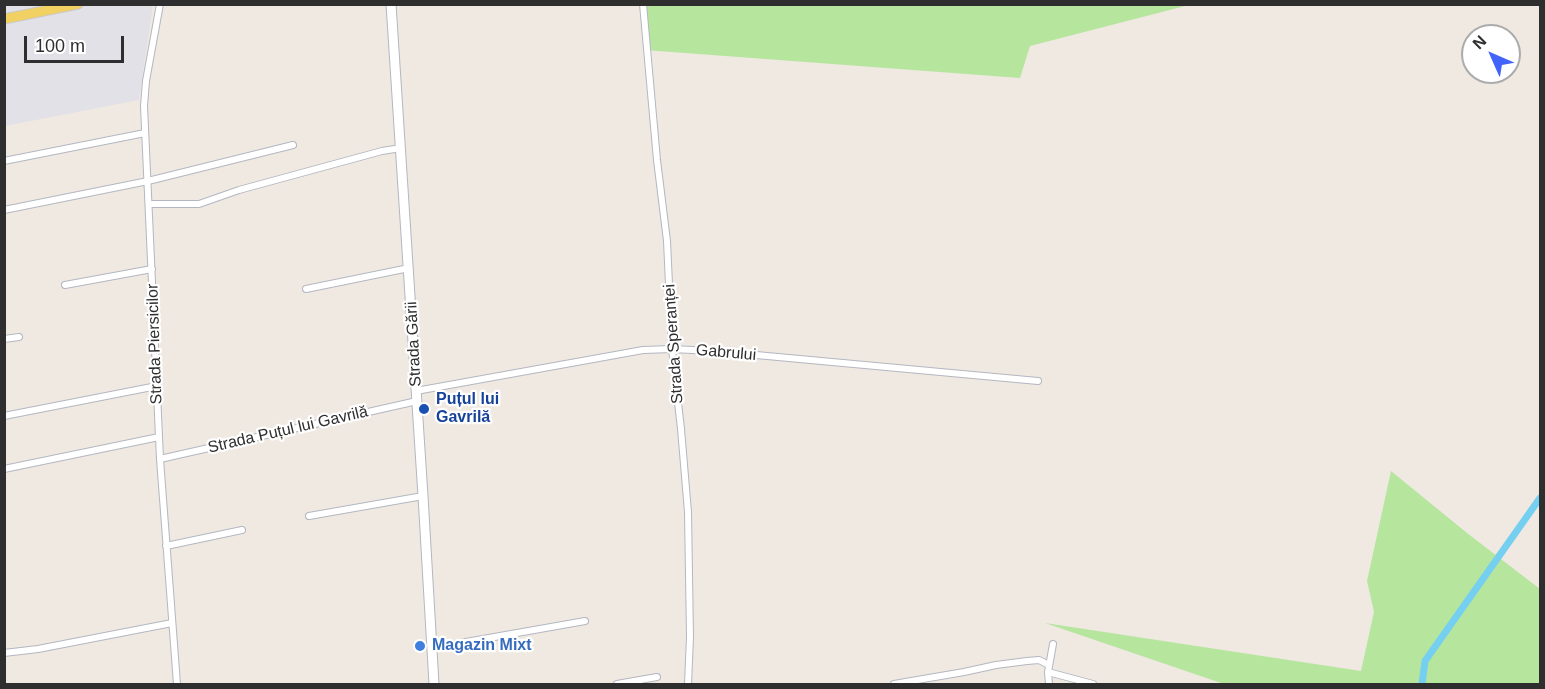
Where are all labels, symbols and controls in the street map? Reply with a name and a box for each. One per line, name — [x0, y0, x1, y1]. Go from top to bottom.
scale bar — [27, 24, 128, 62]
north arrow — [1461, 24, 1521, 84]
text: N — [1469, 32, 1489, 52]
text: 100 m — [35, 36, 85, 56]
street label: Strada Piersicilor — [143, 283, 167, 405]
street label: Strada Speranței — [660, 283, 688, 405]
street label: Strada Gării — [402, 301, 426, 387]
street label: Gabrului — [695, 341, 757, 365]
place label: Puțul lui Gavrilă — [436, 390, 499, 428]
street label: Strada Puțul lui Gavrilă — [206, 402, 370, 458]
marker: Puțul lui Gavrilă — [417, 402, 431, 416]
place label: Magazin Mixt — [432, 636, 532, 656]
marker: Magazin Mixt — [413, 639, 427, 653]

